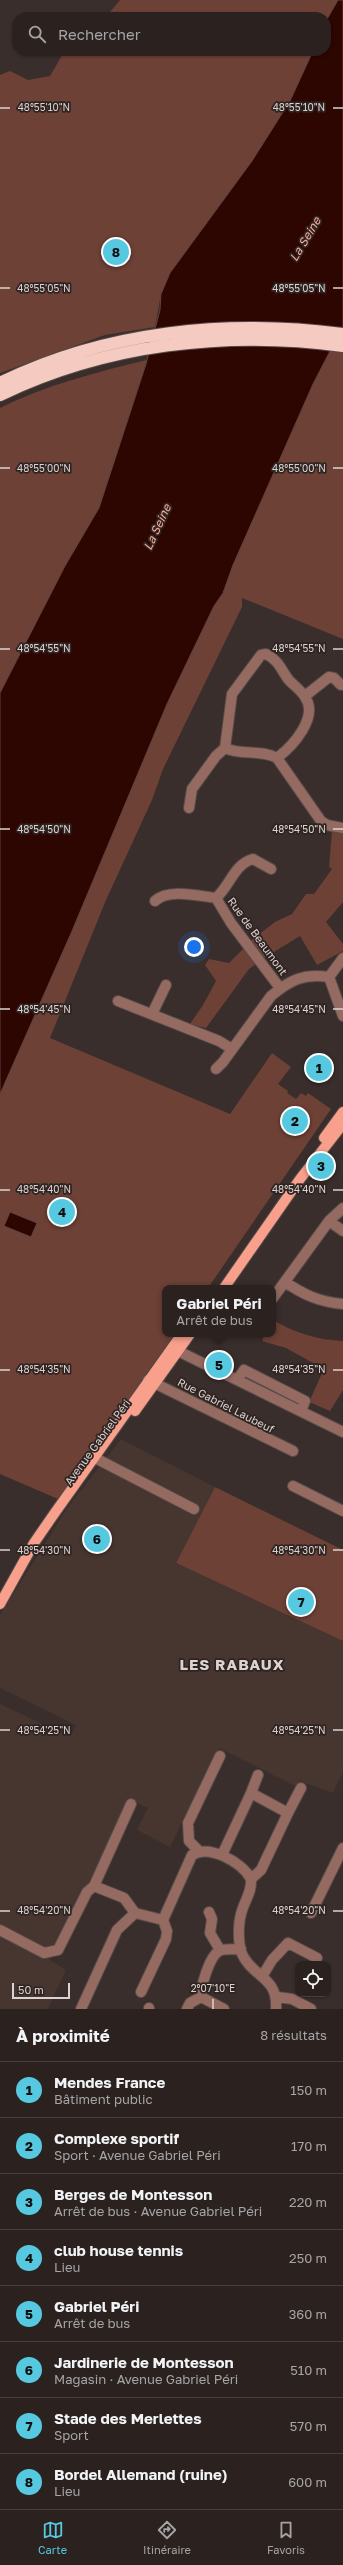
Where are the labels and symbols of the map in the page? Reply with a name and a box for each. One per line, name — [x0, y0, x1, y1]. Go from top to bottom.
text: 48°55'10"N — [18, 101, 70, 113]
text: 48°55'10"N — [273, 101, 325, 113]
water label: La Seine — [286, 213, 325, 264]
pin: 8 — [103, 237, 129, 267]
text: 48°55'05"N — [17, 282, 71, 294]
text: 48°55'05"N — [272, 282, 326, 294]
text: 48°55'00"N — [17, 462, 71, 474]
text: 48°55'00"N — [272, 462, 326, 474]
water label: La Seine — [140, 501, 175, 552]
text: 48°54'55"N — [17, 642, 71, 654]
text: 48°54'55"N — [272, 642, 326, 654]
text: 48°54'50"N — [17, 823, 71, 835]
text: 48°54'50"N — [272, 823, 326, 835]
street label: Rue de Beaumont — [225, 895, 291, 977]
your location — [184, 937, 204, 957]
text: 48°54'45"N — [17, 1003, 71, 1015]
text: 48°54'45"N — [272, 1003, 326, 1015]
pin: 1 — [306, 1053, 332, 1083]
pin: 2 — [282, 1106, 308, 1136]
pin: 3 — [308, 1151, 334, 1181]
text: 48°54'40"N — [17, 1183, 71, 1195]
text: 48°54'40"N — [272, 1183, 326, 1195]
pin: 4 — [49, 1197, 75, 1227]
pin: 5 — [206, 1350, 232, 1380]
text: 48°54'35"N — [17, 1363, 71, 1375]
text: 48°54'35"N — [272, 1363, 326, 1375]
street label: Rue Gabriel Laubeuf — [175, 1375, 277, 1435]
street label: Avenue Gabriel Péri — [61, 1397, 133, 1487]
pin: 6 — [84, 1524, 110, 1554]
text: 48°54'30"N — [17, 1544, 71, 1556]
text: 48°54'30"N — [272, 1544, 326, 1556]
pin: 7 — [288, 1587, 314, 1617]
district label: LES RABAUX — [179, 1655, 285, 1673]
text: 48°54'25"N — [17, 1724, 71, 1736]
text: 48°54'25"N — [272, 1724, 326, 1736]
text: 48°54'20"N — [17, 1904, 71, 1916]
text: 48°54'20"N — [272, 1904, 326, 1916]
scale bar — [12, 1981, 70, 2000]
text: 2°07'10"E — [191, 1982, 235, 1994]

